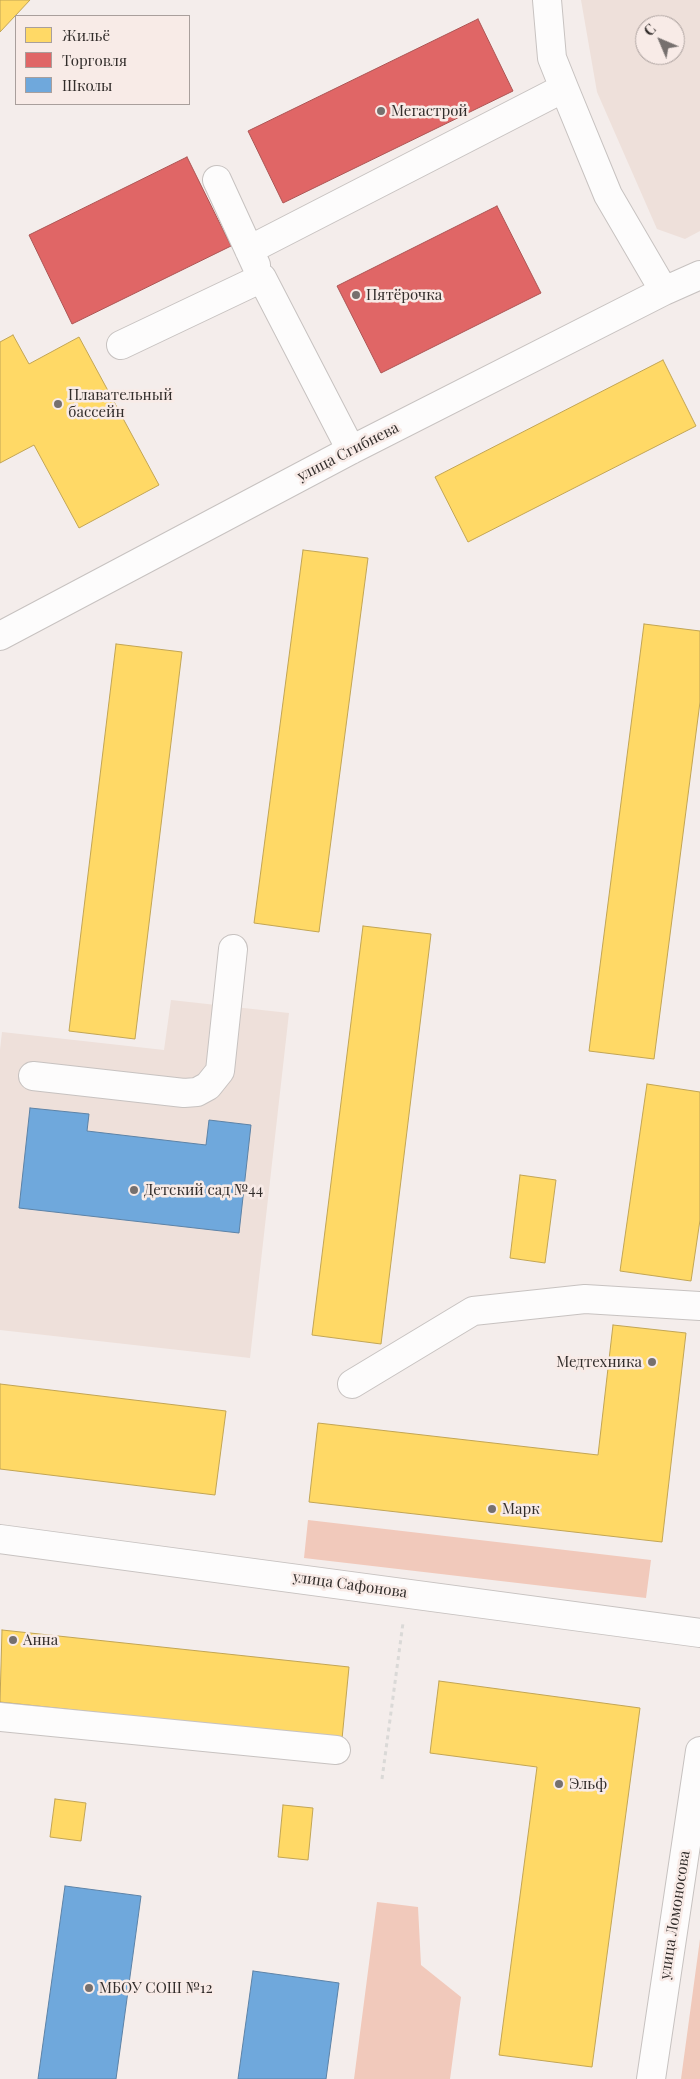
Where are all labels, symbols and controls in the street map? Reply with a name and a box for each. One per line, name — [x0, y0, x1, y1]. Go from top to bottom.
legend — [15, 15, 190, 105]
north arrow — [635, 15, 685, 65]
text: С — [640, 20, 660, 40]
text: Жильё — [62, 25, 110, 45]
text: Торговля — [62, 50, 127, 70]
text: Школы — [62, 75, 112, 95]
place label: Мегастрой — [391, 102, 468, 120]
marker: Мегастрой — [375, 105, 387, 117]
place label: Пятёрочка — [366, 286, 442, 304]
marker: Пятёрочка — [350, 289, 362, 301]
place label: Плавательный бассейн — [68, 386, 173, 421]
marker: Плавательный бассейн — [52, 398, 64, 410]
street label: улица Сгибнева — [294, 419, 402, 485]
place label: Детский сад №44 — [144, 1181, 263, 1199]
marker: Детский сад №44 — [128, 1184, 140, 1196]
place label: Медтехника — [556, 1353, 642, 1371]
marker: Медтехника — [646, 1356, 658, 1368]
place label: Марк — [502, 1500, 540, 1518]
marker: Марк — [486, 1503, 498, 1515]
street label: улица Сафонова — [292, 1568, 408, 1602]
place label: Анна — [23, 1631, 58, 1649]
marker: Анна — [7, 1634, 19, 1646]
place label: Эльф — [569, 1775, 607, 1793]
marker: Эльф — [553, 1778, 565, 1790]
street label: улица Ломоносова — [656, 1849, 694, 1981]
place label: МБОУ СОШ №12 — [99, 1979, 213, 1997]
marker: МБОУ СОШ №12 — [83, 1982, 95, 1994]

